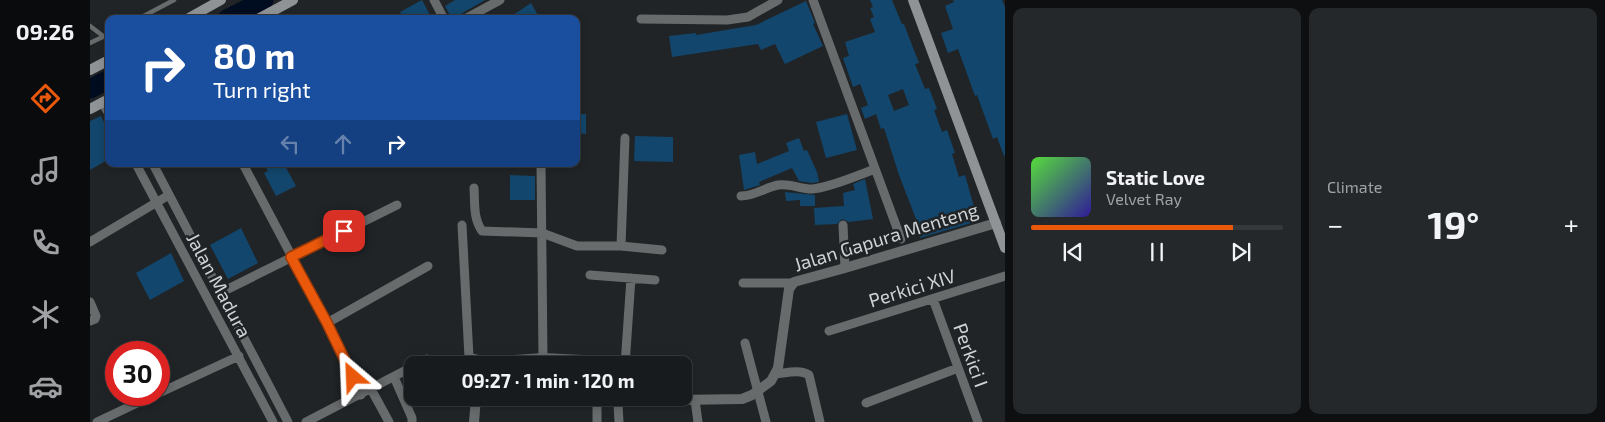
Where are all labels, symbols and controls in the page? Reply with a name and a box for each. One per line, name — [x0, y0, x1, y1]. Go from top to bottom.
text: 09:26 — [16, 18, 74, 44]
text: 80 m — [213, 34, 295, 76]
icon: right — [130, 35, 195, 100]
text: Turn right — [213, 76, 311, 102]
icon: directions — [28, 81, 63, 116]
icon: left — [276, 130, 304, 158]
icon: ahead — [329, 130, 357, 158]
icon: right — [382, 130, 410, 158]
icon: music — [28, 153, 63, 188]
text: Static Love — [1106, 166, 1205, 189]
text: Climate — [1327, 177, 1382, 196]
text: Velvet Ray — [1106, 189, 1182, 208]
street label: Jalan Gapura Menteng — [791, 197, 981, 276]
text: 19° — [1428, 201, 1479, 247]
text: − — [1327, 207, 1343, 241]
text: + — [1564, 207, 1579, 241]
pin — [323, 210, 365, 252]
icon: arrive — [330, 217, 358, 245]
icon: phone — [28, 225, 63, 260]
street label: Jalan Madura — [182, 229, 257, 341]
icon: previous — [1059, 238, 1087, 266]
icon: pause — [1143, 238, 1171, 266]
icon: next — [1227, 238, 1255, 266]
street label: Perkici XIV — [866, 263, 958, 312]
icon: climate — [28, 297, 63, 332]
street label: Perkici I — [949, 320, 994, 390]
speed limit sign: 30 — [105, 341, 170, 406]
position arrow — [326, 350, 378, 402]
icon: car — [28, 369, 63, 404]
text: 09:27 · 1 min · 120 m — [462, 369, 634, 392]

